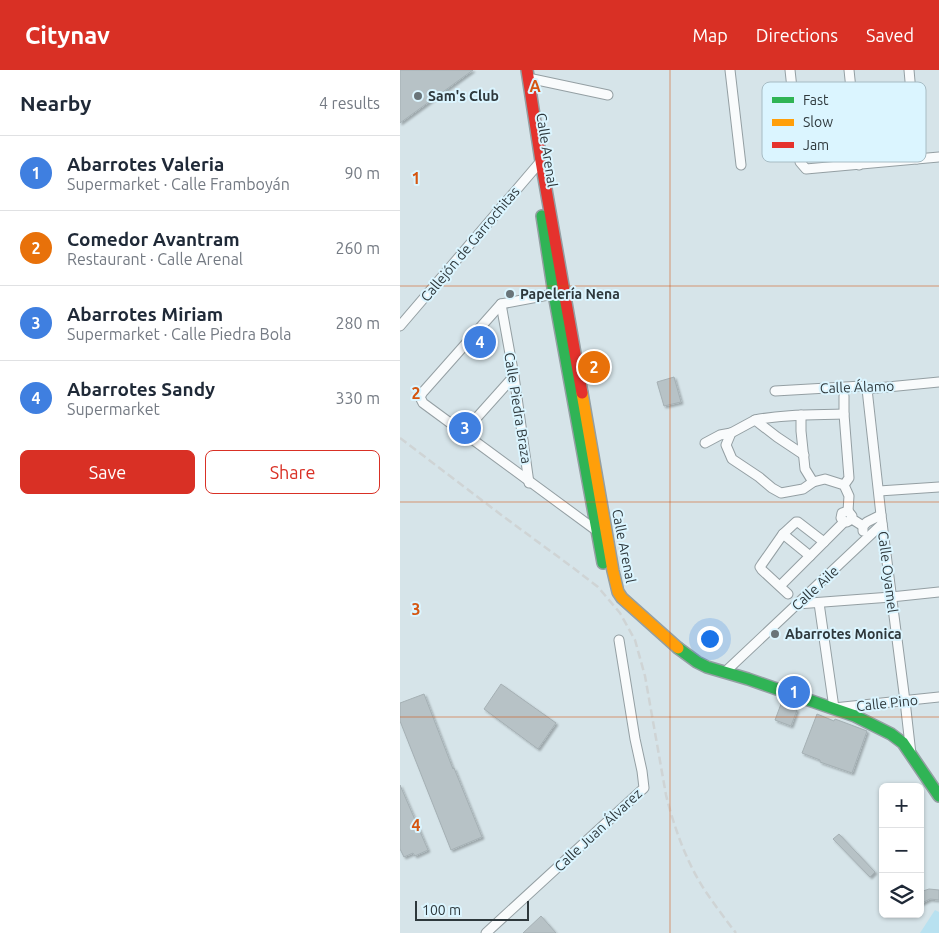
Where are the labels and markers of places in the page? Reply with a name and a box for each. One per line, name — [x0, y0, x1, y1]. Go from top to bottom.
place label: Sam's Club — [428, 88, 499, 104]
marker: Sam's Club — [412, 90, 424, 102]
place label: Papelería Nena — [520, 286, 620, 302]
marker: Papelería Nena — [504, 288, 516, 300]
pin: 4 — [464, 323, 496, 361]
pin: 2 — [578, 348, 610, 386]
pin: 3 — [449, 409, 481, 447]
place label: Abarrotes Monica — [785, 626, 902, 642]
marker: Abarrotes Monica — [769, 628, 781, 640]
pin: 1 — [778, 673, 810, 711]

